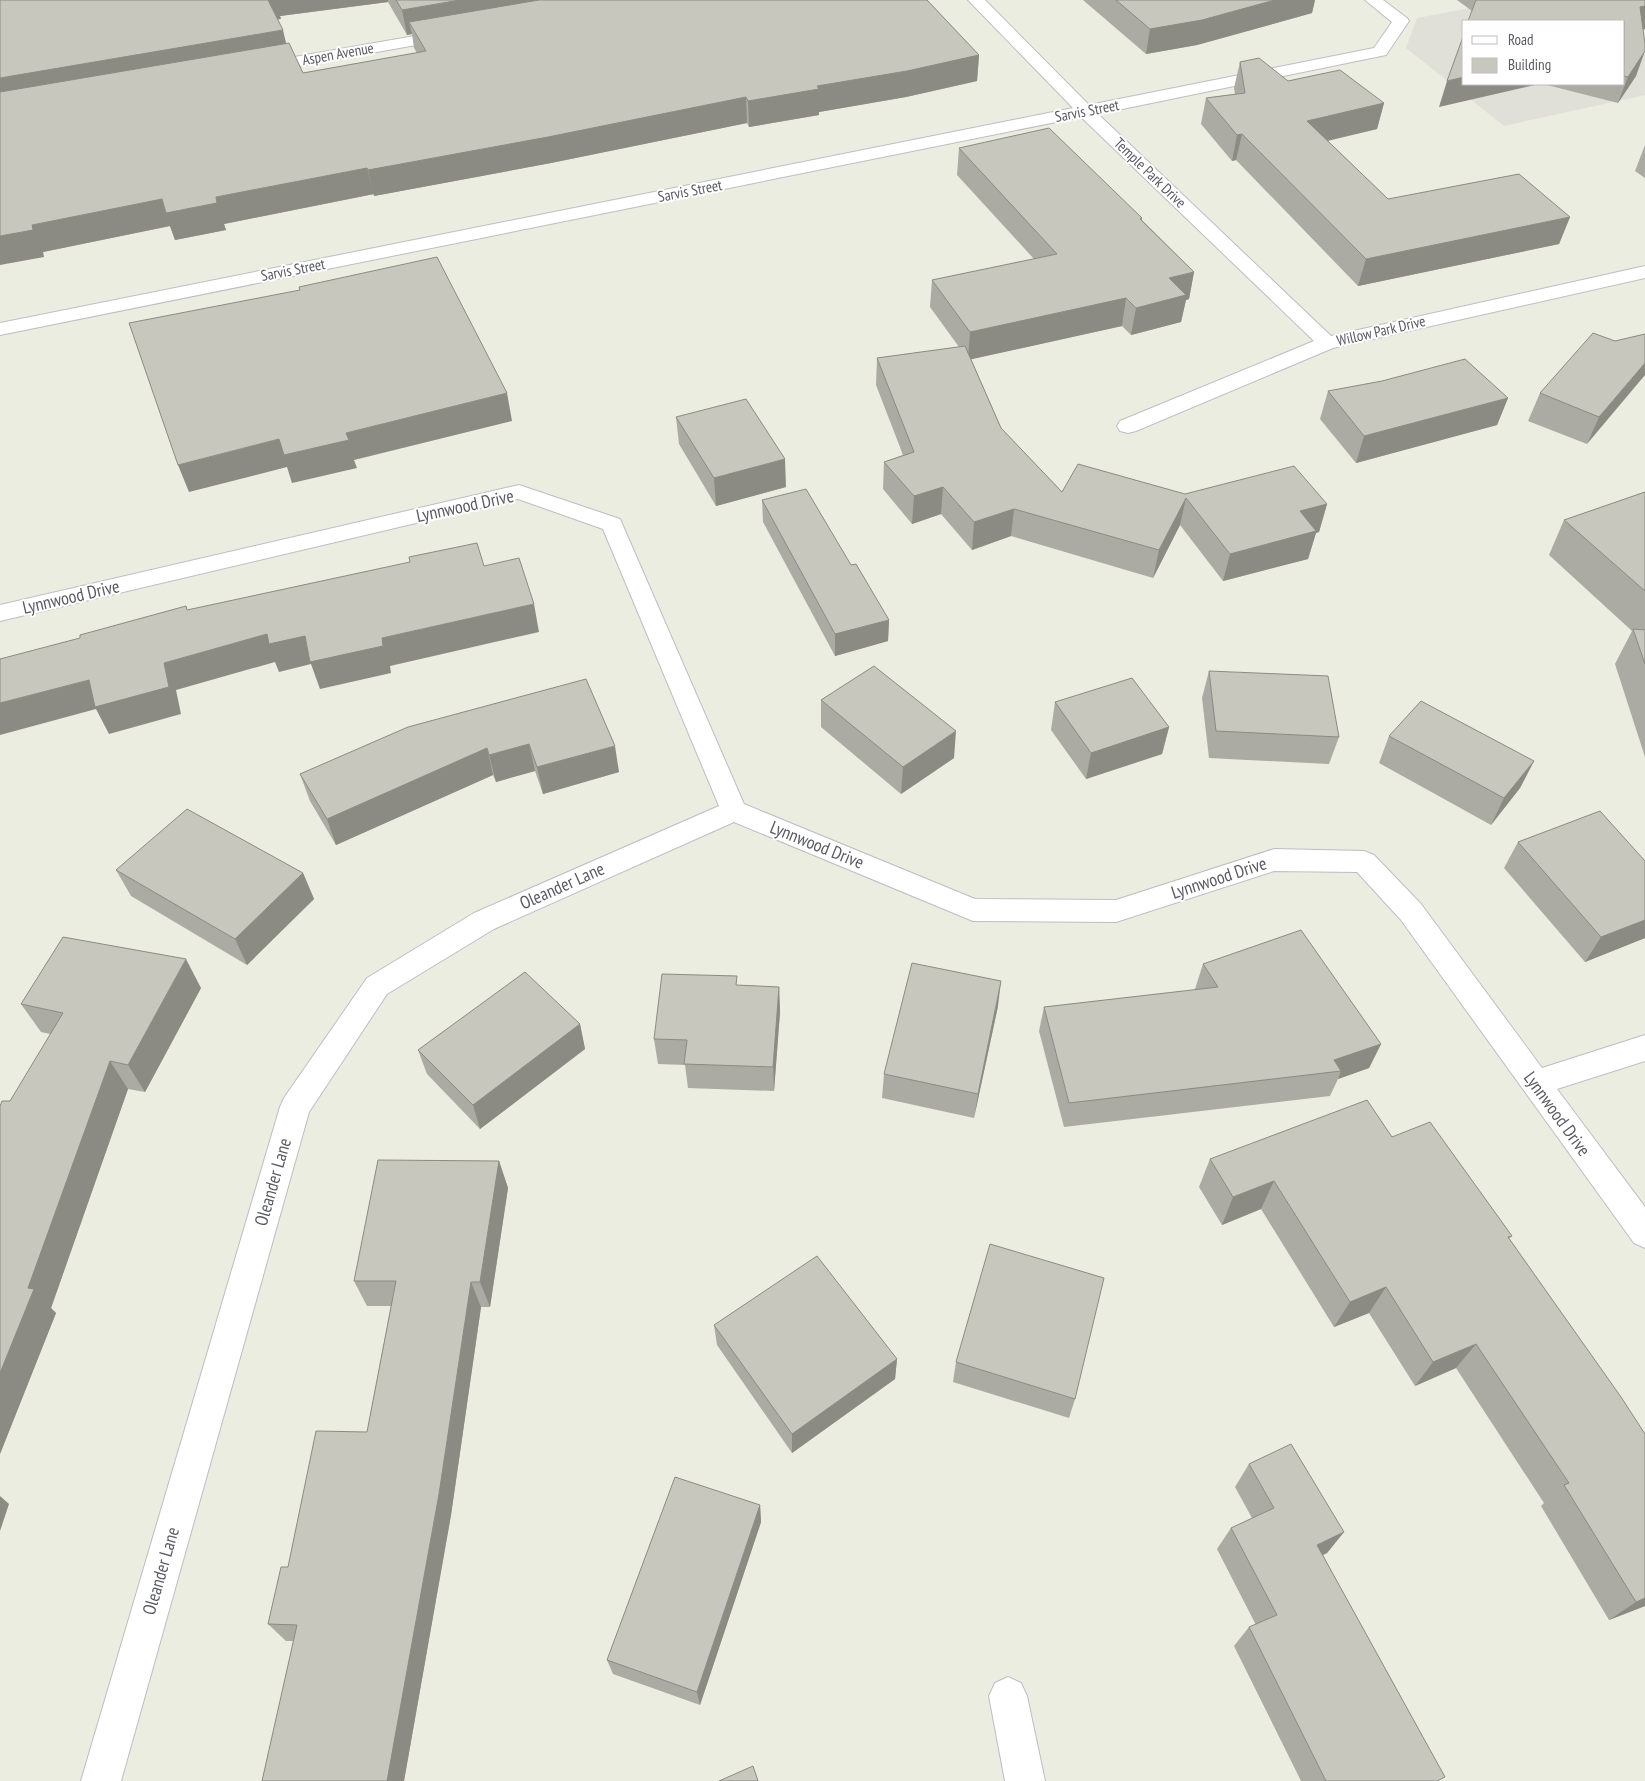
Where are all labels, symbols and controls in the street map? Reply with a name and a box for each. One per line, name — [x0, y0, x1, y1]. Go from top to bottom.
legend — [1462, 20, 1625, 85]
text: Road — [1508, 30, 1534, 49]
street label: Aspen Avenue — [301, 38, 375, 69]
text: Building — [1508, 55, 1551, 74]
street label: Sarvis Street — [1053, 95, 1121, 126]
street label: Temple Park Drive — [1110, 134, 1190, 212]
street label: Sarvis Street — [656, 175, 724, 206]
street label: Sarvis Street — [259, 254, 327, 285]
street label: Willow Park Drive — [1335, 311, 1427, 350]
street label: Lynnwood Drive — [414, 484, 516, 527]
street label: Lynnwood Drive — [20, 574, 122, 619]
street label: Lynnwood Drive — [767, 815, 867, 874]
street label: Lynnwood Drive — [1168, 851, 1269, 904]
street label: Oleander Lane — [516, 857, 608, 914]
street label: Lynnwood Drive — [1519, 1067, 1596, 1161]
street label: Oleander Lane — [249, 1135, 296, 1228]
street label: Oleander Lane — [137, 1524, 184, 1617]

